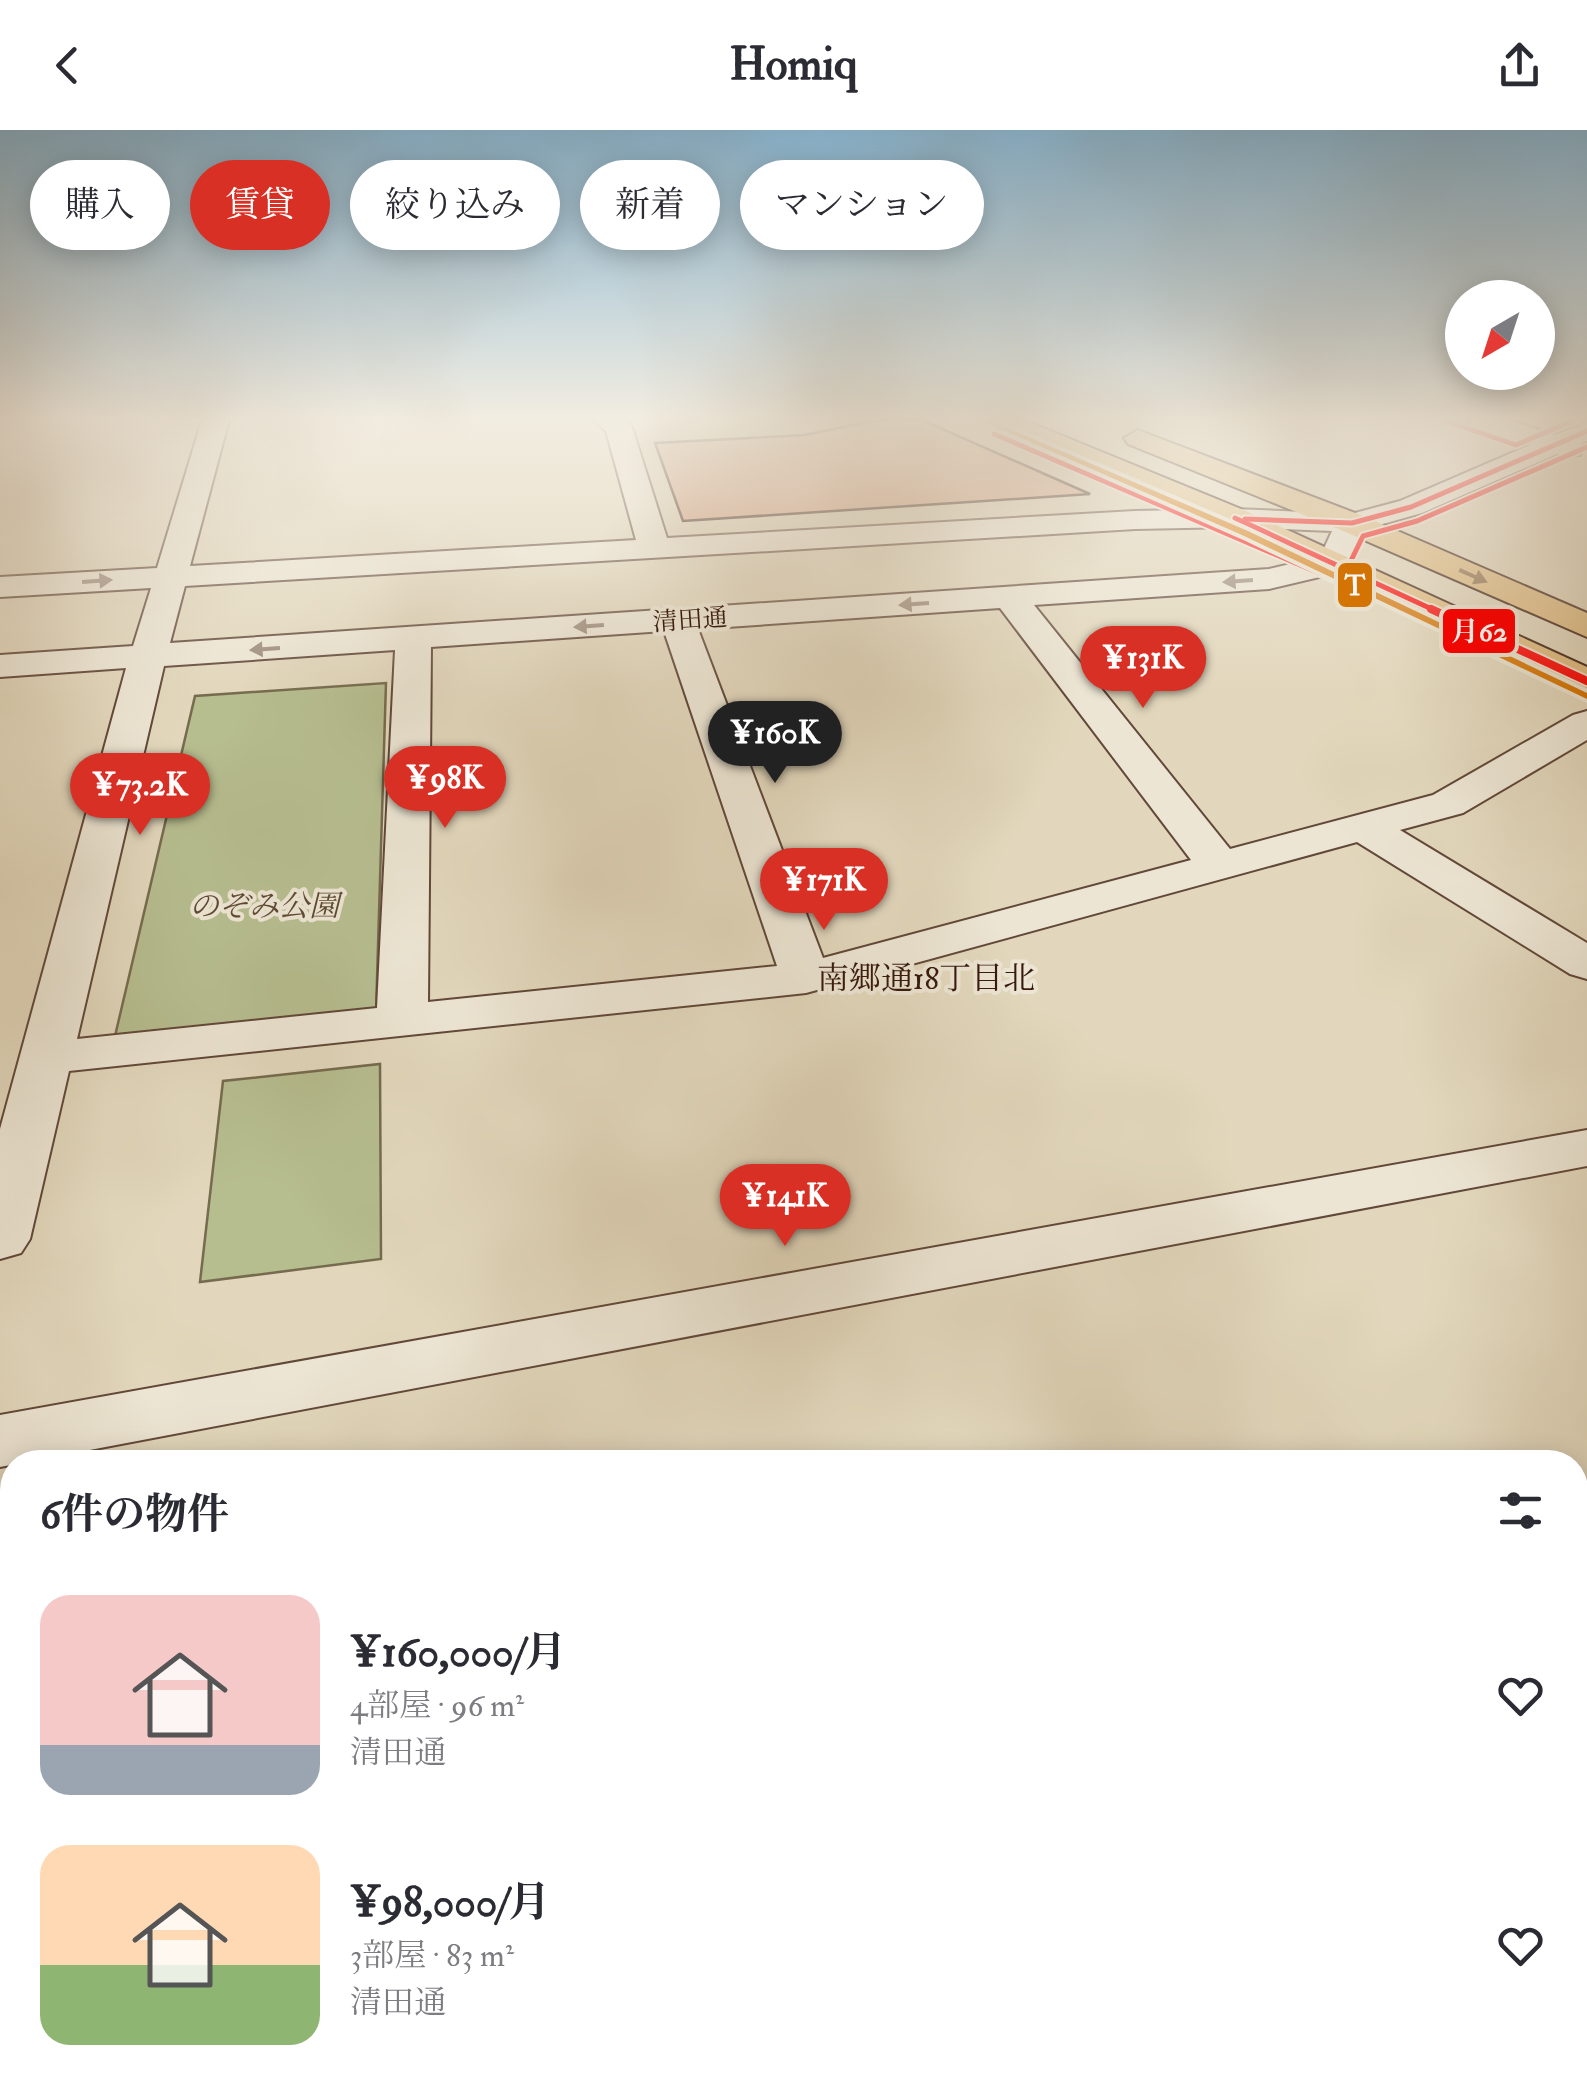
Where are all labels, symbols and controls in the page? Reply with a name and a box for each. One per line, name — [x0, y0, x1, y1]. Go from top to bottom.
text: Homiq — [729, 37, 858, 93]
icon: back — [40, 38, 95, 93]
icon: share — [1492, 38, 1547, 93]
chip: 購入 — [30, 160, 170, 250]
chip: 賃貸 — [190, 160, 330, 250]
chip: 絞り込み — [350, 160, 560, 250]
chip: 新着 — [580, 160, 720, 250]
chip: マンション — [740, 160, 984, 250]
north arrow — [1445, 280, 1555, 390]
map controls — [1445, 280, 1555, 390]
line badge: T — [1336, 561, 1374, 609]
one-way arrow — [1459, 568, 1488, 584]
text: T — [1344, 569, 1366, 604]
one-way arrow — [82, 573, 114, 589]
one-way arrow — [1221, 574, 1253, 590]
one-way arrow — [897, 596, 929, 612]
street label: 清田通 — [652, 602, 729, 639]
line badge: 月62 — [1441, 607, 1517, 655]
text: 月62 — [1451, 615, 1507, 650]
one-way arrow — [573, 618, 605, 634]
pin: ¥131K — [1073, 626, 1213, 711]
text: ¥131K — [1102, 638, 1184, 678]
one-way arrow — [249, 641, 281, 657]
pin: ¥160K — [705, 701, 845, 786]
text: ¥160K — [730, 713, 820, 753]
pin: ¥98K — [386, 746, 504, 831]
pin: ¥73.2K — [59, 753, 221, 838]
text: ¥98K — [406, 758, 484, 798]
text: ¥73.2K — [92, 765, 188, 805]
pin: ¥171K — [754, 848, 894, 933]
text: ¥171K — [782, 860, 866, 900]
park label: のぞみ公園 — [189, 888, 344, 925]
district label: 南郷通18丁目北 — [817, 959, 1035, 999]
pin: ¥141K — [715, 1164, 855, 1249]
text: ¥141K — [742, 1176, 828, 1216]
icon: filters — [1493, 1483, 1548, 1538]
text: 6件の物件 — [40, 1489, 229, 1541]
text: ¥160,000/月 — [350, 1627, 567, 1679]
icon: home — [120, 1635, 240, 1755]
icon: heart — [1493, 1668, 1548, 1723]
text: 4部屋 · 96 m² — [350, 1686, 524, 1726]
text: 清田通 — [350, 1733, 446, 1773]
text: ¥98,000/月 — [350, 1877, 550, 1929]
icon: home — [120, 1885, 240, 2005]
icon: heart — [1493, 1918, 1548, 1973]
text: 3部屋 · 83 m² — [350, 1936, 514, 1976]
text: 清田通 — [350, 1983, 446, 2023]

